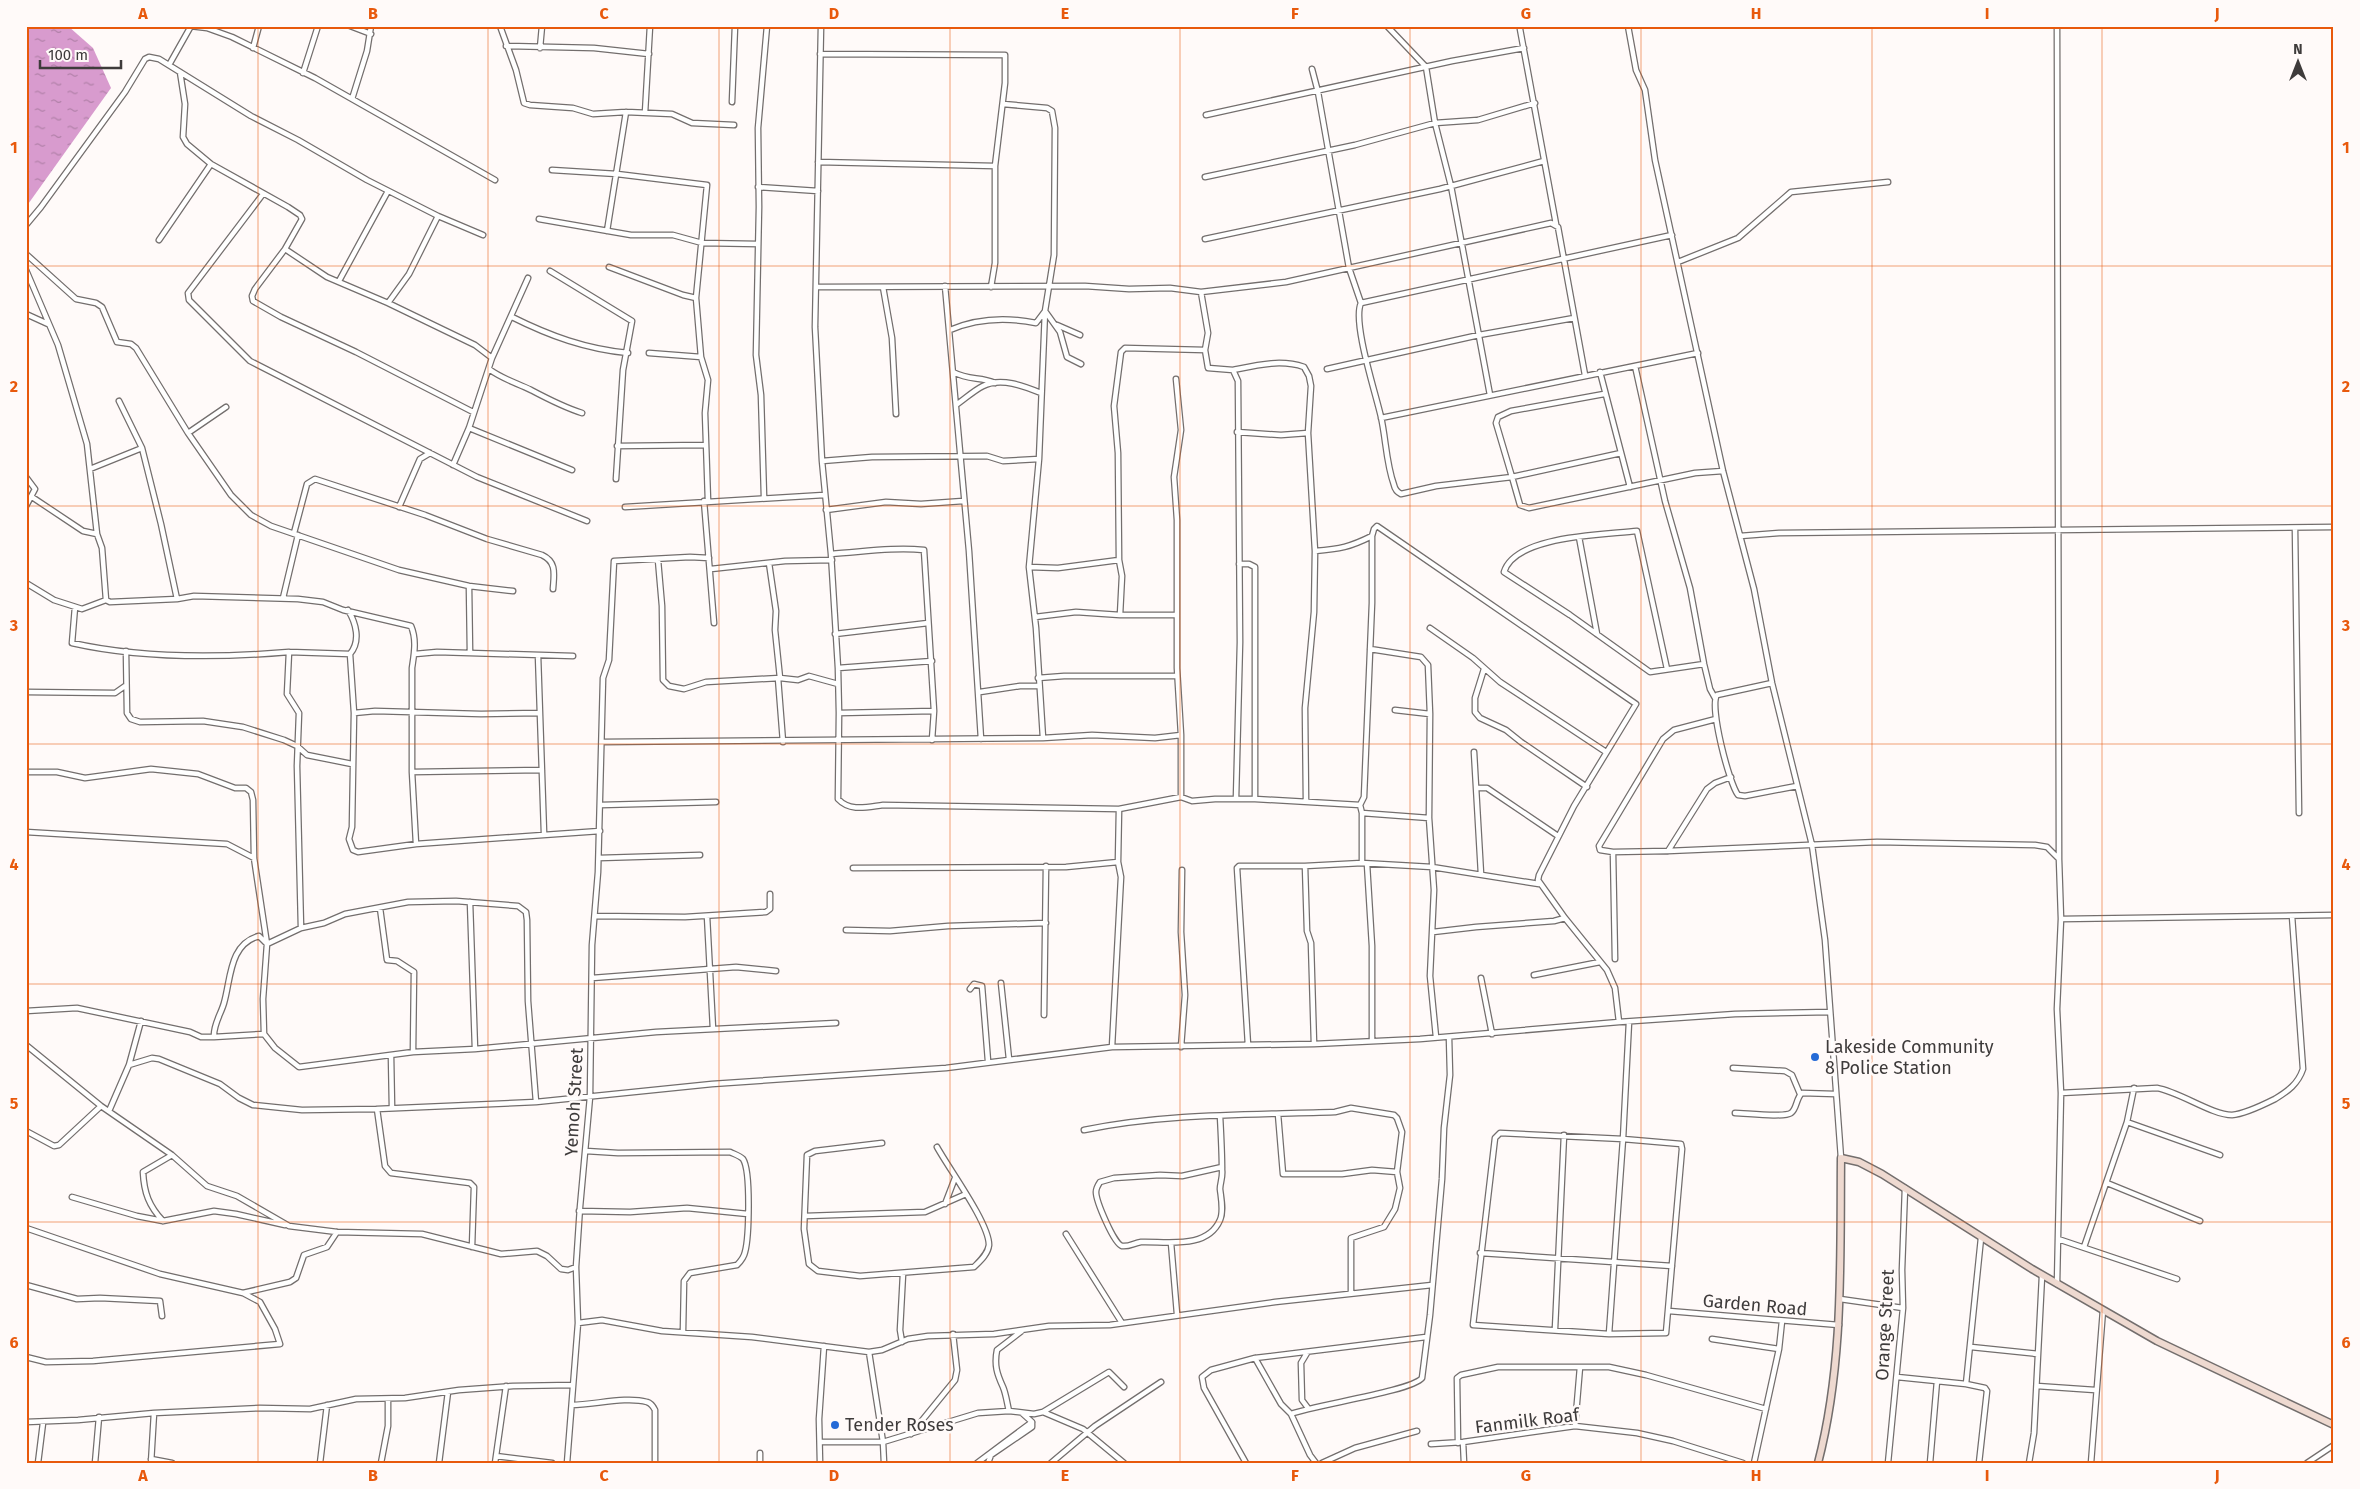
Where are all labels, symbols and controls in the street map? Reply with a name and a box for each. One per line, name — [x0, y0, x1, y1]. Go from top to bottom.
text: A — [137, 4, 148, 23]
text: B — [368, 4, 378, 23]
text: C — [599, 4, 609, 23]
text: D — [829, 4, 839, 23]
text: E — [1061, 4, 1069, 23]
text: F — [1291, 4, 1299, 23]
text: G — [1521, 4, 1531, 23]
text: H — [1751, 4, 1761, 23]
text: I — [1985, 4, 1989, 23]
text: J — [2213, 4, 2220, 23]
scale bar — [40, 38, 121, 70]
north arrow — [2272, 38, 2322, 88]
text: N — [2293, 41, 2303, 58]
text: 100 m — [48, 46, 88, 64]
text: 1 — [10, 138, 18, 157]
text: 1 — [2342, 138, 2350, 157]
text: 2 — [10, 377, 18, 396]
text: 2 — [2342, 377, 2350, 396]
text: 3 — [9, 616, 18, 635]
text: 3 — [2341, 616, 2350, 635]
text: 4 — [9, 855, 19, 874]
text: 4 — [2341, 855, 2351, 874]
place label: Lakeside Community 8 Police Station — [1825, 1036, 1994, 1079]
street label: Yemoh Street — [560, 1047, 588, 1157]
marker: Lakeside Community 8 Police Station — [1809, 1051, 1821, 1063]
text: 5 — [10, 1094, 19, 1113]
text: 5 — [2342, 1094, 2351, 1113]
street label: Orange Street — [1871, 1268, 1899, 1381]
street label: Garden Road — [1702, 1289, 1808, 1321]
text: 6 — [9, 1333, 19, 1352]
text: 6 — [2341, 1333, 2351, 1352]
street label: Fanmilk Roaf — [1474, 1403, 1582, 1438]
place label: Tender Roses — [845, 1414, 954, 1436]
marker: Tender Roses — [829, 1419, 841, 1431]
text: A — [137, 1466, 148, 1485]
text: B — [368, 1466, 378, 1485]
text: C — [599, 1466, 609, 1485]
text: D — [829, 1466, 839, 1485]
text: E — [1061, 1466, 1069, 1485]
text: F — [1291, 1466, 1299, 1485]
text: G — [1521, 1466, 1531, 1485]
text: H — [1751, 1466, 1761, 1485]
text: I — [1985, 1466, 1989, 1485]
text: J — [2213, 1466, 2220, 1485]

